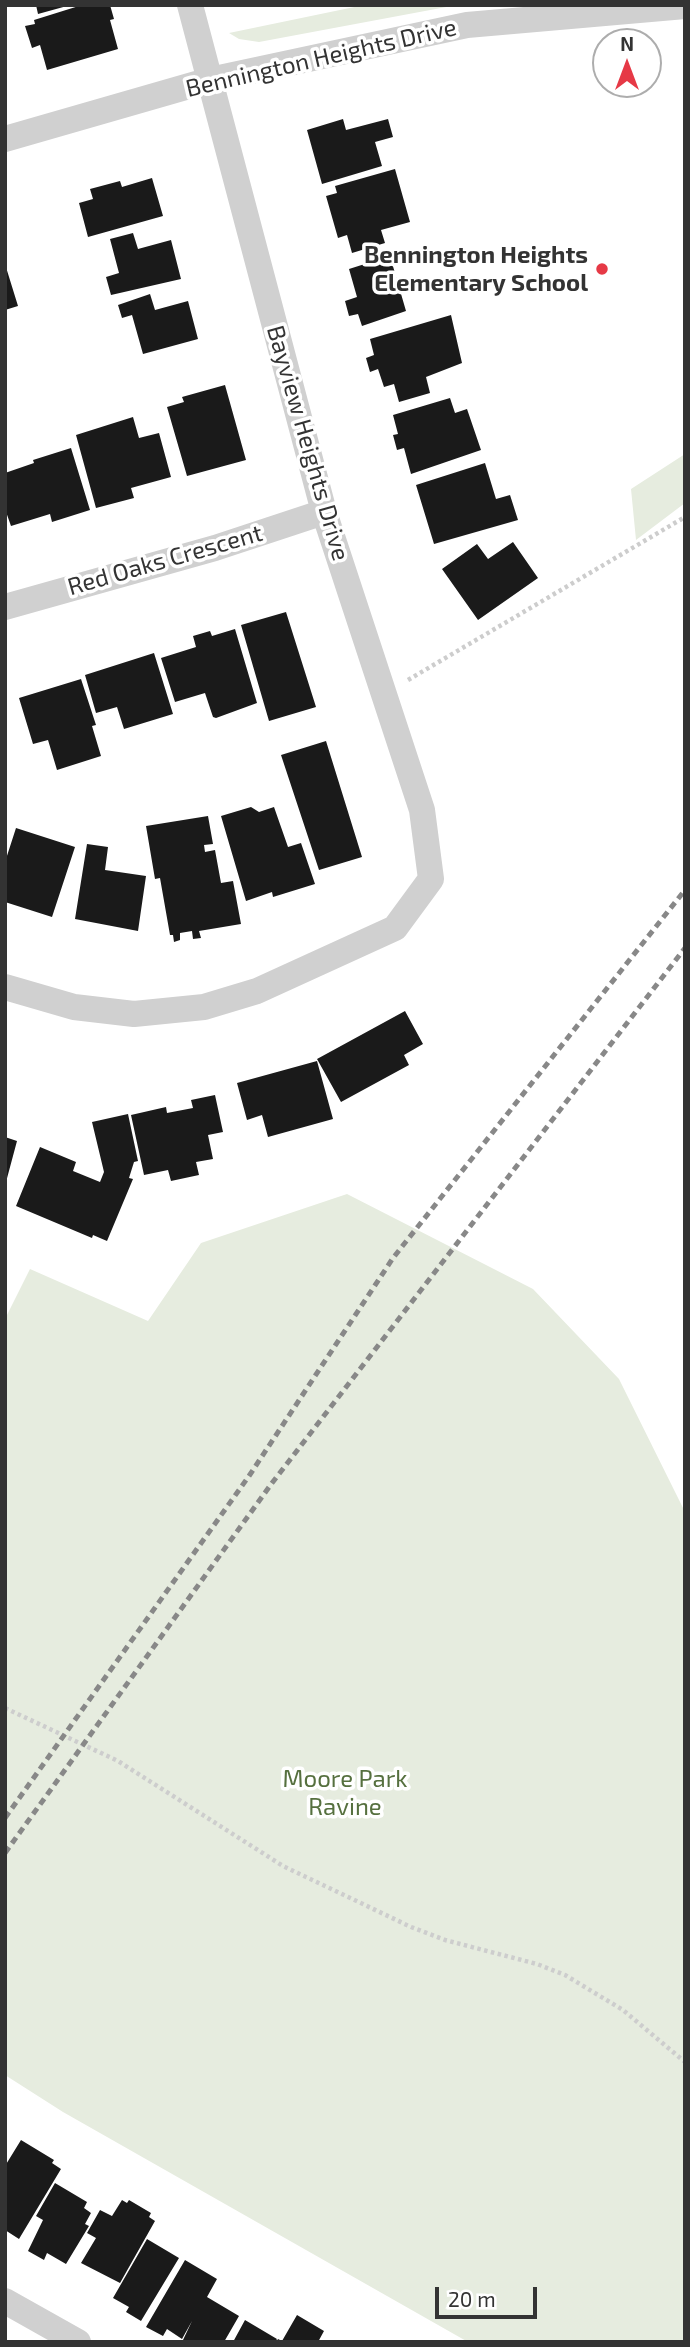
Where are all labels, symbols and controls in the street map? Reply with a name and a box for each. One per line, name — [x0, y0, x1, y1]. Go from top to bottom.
street label: Bennington Heights Drive — [183, 13, 459, 103]
north arrow — [592, 28, 662, 98]
text: N — [620, 32, 634, 55]
place label: Bennington Heights Elementary School — [364, 241, 588, 297]
marker: Bennington Heights Elementary School — [594, 261, 610, 277]
street label: Bayview Heights Drive — [261, 322, 355, 564]
street label: Red Oaks Crescent — [64, 518, 266, 602]
park label: Moore Park Ravine — [283, 1765, 407, 1821]
scale bar — [438, 2274, 540, 2318]
text: 20 m — [448, 2286, 496, 2311]

